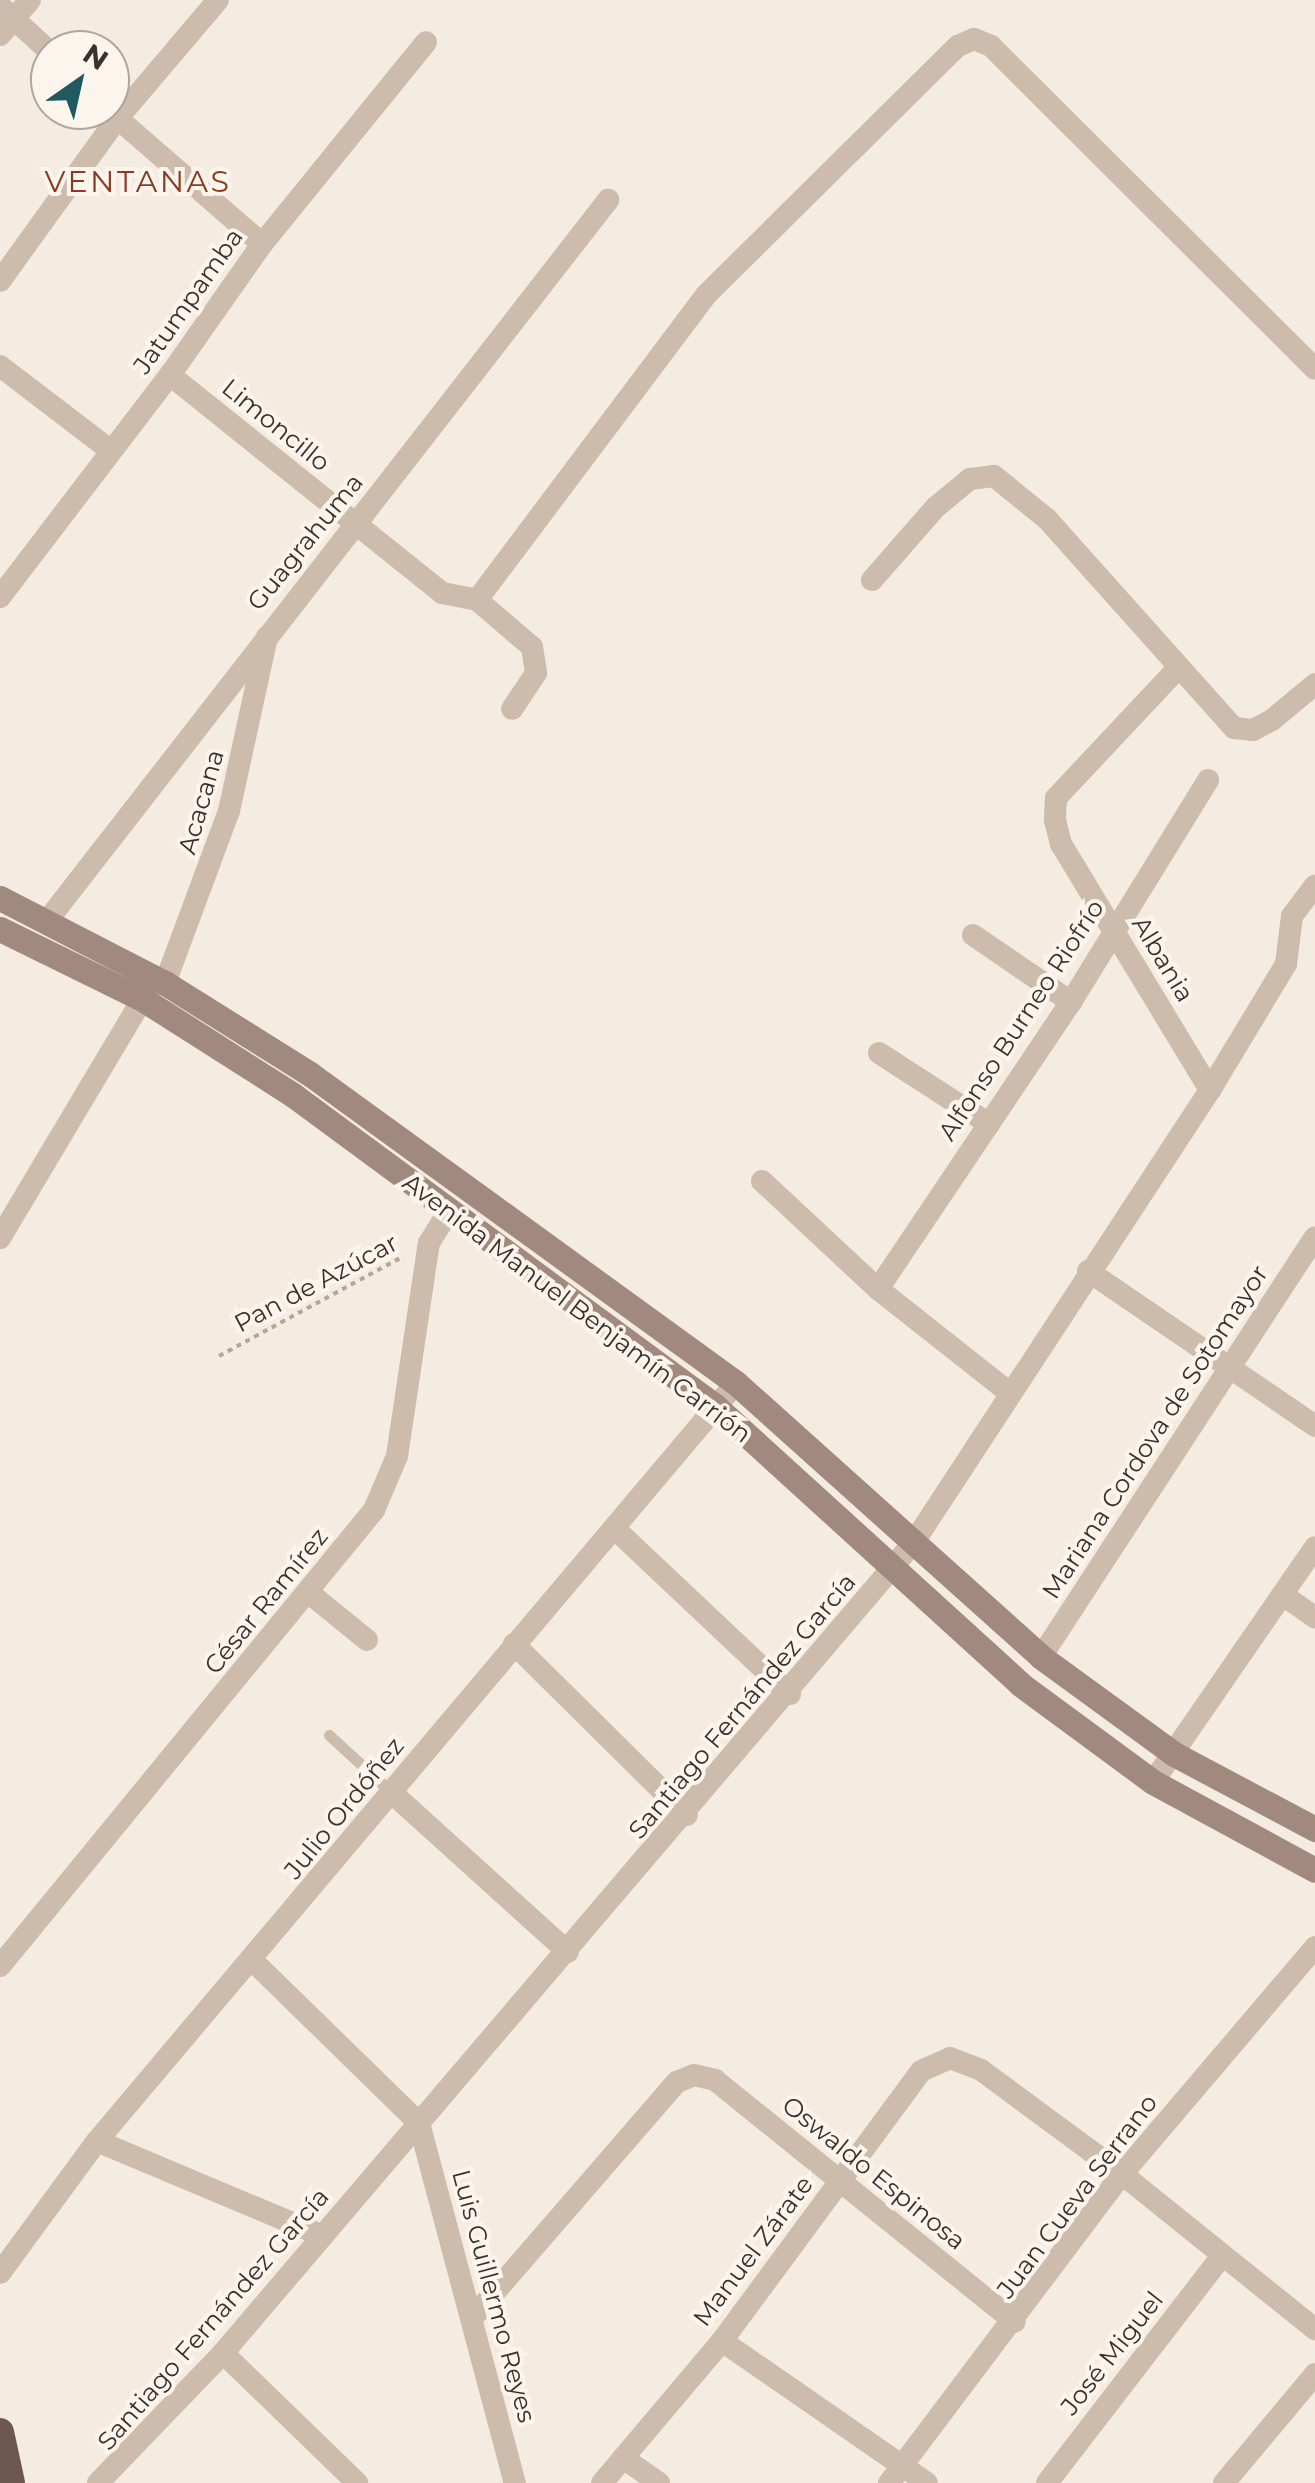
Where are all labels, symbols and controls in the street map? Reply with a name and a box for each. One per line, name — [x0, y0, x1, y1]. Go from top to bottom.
north arrow — [30, 30, 130, 130]
text: N — [77, 36, 115, 77]
district label: VENTANAS — [45, 164, 231, 200]
street label: Jatumpamba — [127, 223, 249, 379]
street label: Limoncillo — [216, 372, 336, 478]
street label: Guagrahuma — [241, 468, 369, 616]
street label: Acacana — [172, 746, 230, 858]
street label: Alfonso Burneo Riofrío — [932, 894, 1110, 1146]
street label: Albania — [1126, 911, 1200, 1007]
street label: Avenida Manuel Benjamín Carrión — [397, 1167, 757, 1449]
street label: Pan de Azúcar — [229, 1227, 403, 1339]
street label: Mariana Cordova de Sotomayor — [1036, 1259, 1274, 1605]
street label: César Ramírez — [198, 1522, 334, 1680]
street label: Santiago Fernández García — [622, 1567, 862, 1845]
street label: Julio Ordóñez — [278, 1731, 410, 1885]
street label: Juan Cueva Serrano — [991, 2088, 1163, 2304]
street label: Oswaldo Espinosa — [776, 2090, 972, 2256]
street label: Luis Guillermo Reyes — [446, 2166, 542, 2426]
street label: Manuel Zárate — [687, 2170, 819, 2332]
street label: Santiago Fernández García — [91, 2182, 335, 2456]
street label: José Miguel — [1054, 2285, 1170, 2421]

